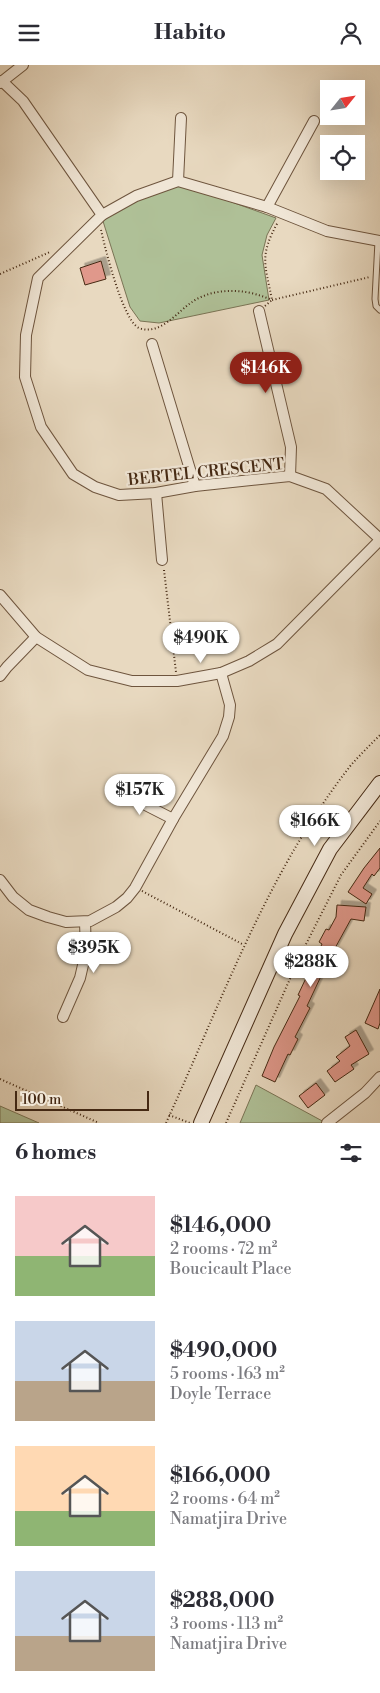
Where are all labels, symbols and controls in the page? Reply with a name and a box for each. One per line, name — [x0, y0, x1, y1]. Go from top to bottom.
icon: menu — [15, 19, 43, 47]
text: Habito — [154, 19, 226, 46]
icon: person — [337, 19, 365, 47]
north arrow — [320, 80, 365, 125]
map controls — [320, 80, 365, 180]
button: locate — [320, 135, 365, 180]
pin: $146K — [231, 351, 301, 394]
text: $146K — [241, 358, 291, 378]
street label: BERTEL CRESCENT — [126, 454, 285, 490]
pin: $490K — [166, 621, 236, 664]
text: $490K — [174, 628, 228, 648]
pin: $157K — [105, 773, 175, 816]
text: $157K — [115, 780, 165, 800]
pin: $166K — [280, 805, 350, 847]
text: $166K — [290, 811, 340, 831]
pin: $395K — [59, 931, 129, 974]
text: $395K — [68, 938, 120, 958]
pin: $288K — [276, 945, 346, 988]
text: $288K — [285, 952, 337, 972]
scale bar — [15, 1088, 149, 1111]
text: 100 m — [22, 1091, 61, 1109]
icon: filters — [337, 1139, 365, 1167]
text: 6 homes — [15, 1140, 96, 1166]
text: $146,000 — [170, 1213, 271, 1239]
icon: home — [55, 1216, 115, 1276]
text: 2 rooms · 72 m² — [170, 1239, 277, 1259]
text: Boucicault Place — [170, 1259, 292, 1279]
text: $490,000 — [170, 1338, 277, 1364]
icon: home — [55, 1341, 115, 1401]
text: 5 rooms · 163 m² — [170, 1364, 285, 1384]
text: Doyle Terrace — [170, 1384, 271, 1404]
text: $166,000 — [170, 1463, 271, 1489]
icon: home — [55, 1466, 115, 1526]
text: 2 rooms · 64 m² — [170, 1489, 280, 1509]
text: Namatjira Drive — [170, 1509, 287, 1529]
text: $288,000 — [170, 1588, 275, 1614]
icon: home — [55, 1591, 115, 1651]
text: 3 rooms · 113 m² — [170, 1614, 283, 1634]
text: Namatjira Drive — [170, 1634, 287, 1654]

